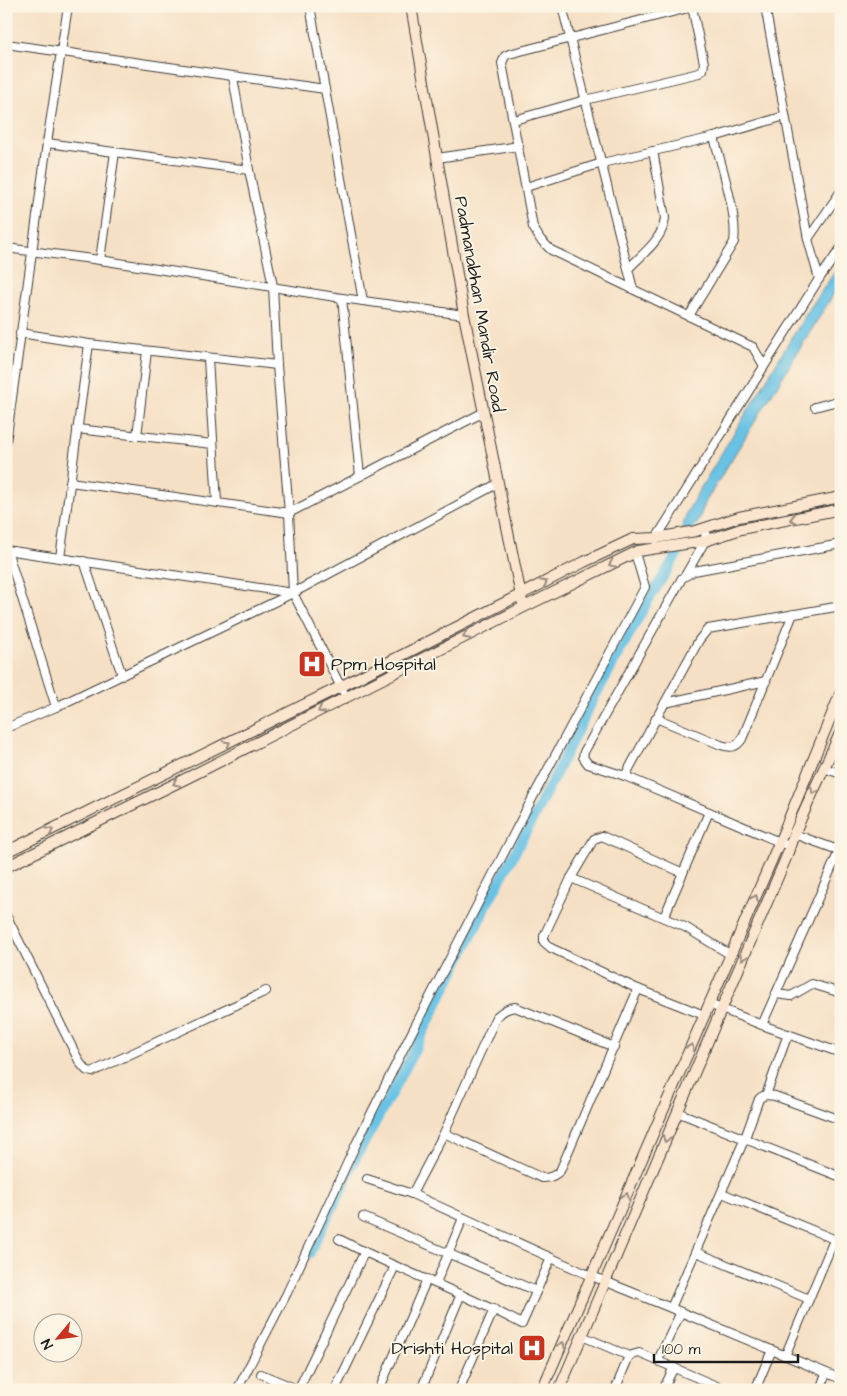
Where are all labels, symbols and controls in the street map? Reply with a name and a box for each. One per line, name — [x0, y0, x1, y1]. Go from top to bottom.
street label: Padmanabhan Mandir Road — [448, 194, 511, 414]
one-way arrow — [789, 513, 797, 523]
one-way arrow — [608, 558, 617, 568]
one-way arrow — [539, 579, 548, 589]
one-way arrow — [462, 630, 471, 640]
hospital icon: Ppm Hospital — [297, 649, 327, 679]
place label: Ppm Hospital — [331, 652, 436, 677]
one-way arrow — [317, 704, 326, 714]
one-way arrow — [222, 740, 231, 750]
one-way arrow — [172, 777, 181, 787]
one-way arrow — [809, 786, 820, 795]
one-way arrow — [45, 826, 54, 837]
one-way arrow — [749, 894, 760, 903]
one-way arrow — [739, 952, 750, 961]
one-way arrow — [684, 1043, 695, 1052]
one-way arrow — [662, 1134, 673, 1143]
one-way arrow — [620, 1192, 631, 1201]
north arrow — [32, 1314, 82, 1364]
scale bar — [654, 1331, 798, 1363]
hospital icon: Drishti Hospital — [517, 1333, 547, 1363]
text: N — [37, 1335, 58, 1353]
place label: Drishti Hospital — [391, 1336, 513, 1361]
text: 100 m — [662, 1339, 701, 1360]
one-way arrow — [555, 1341, 566, 1350]

